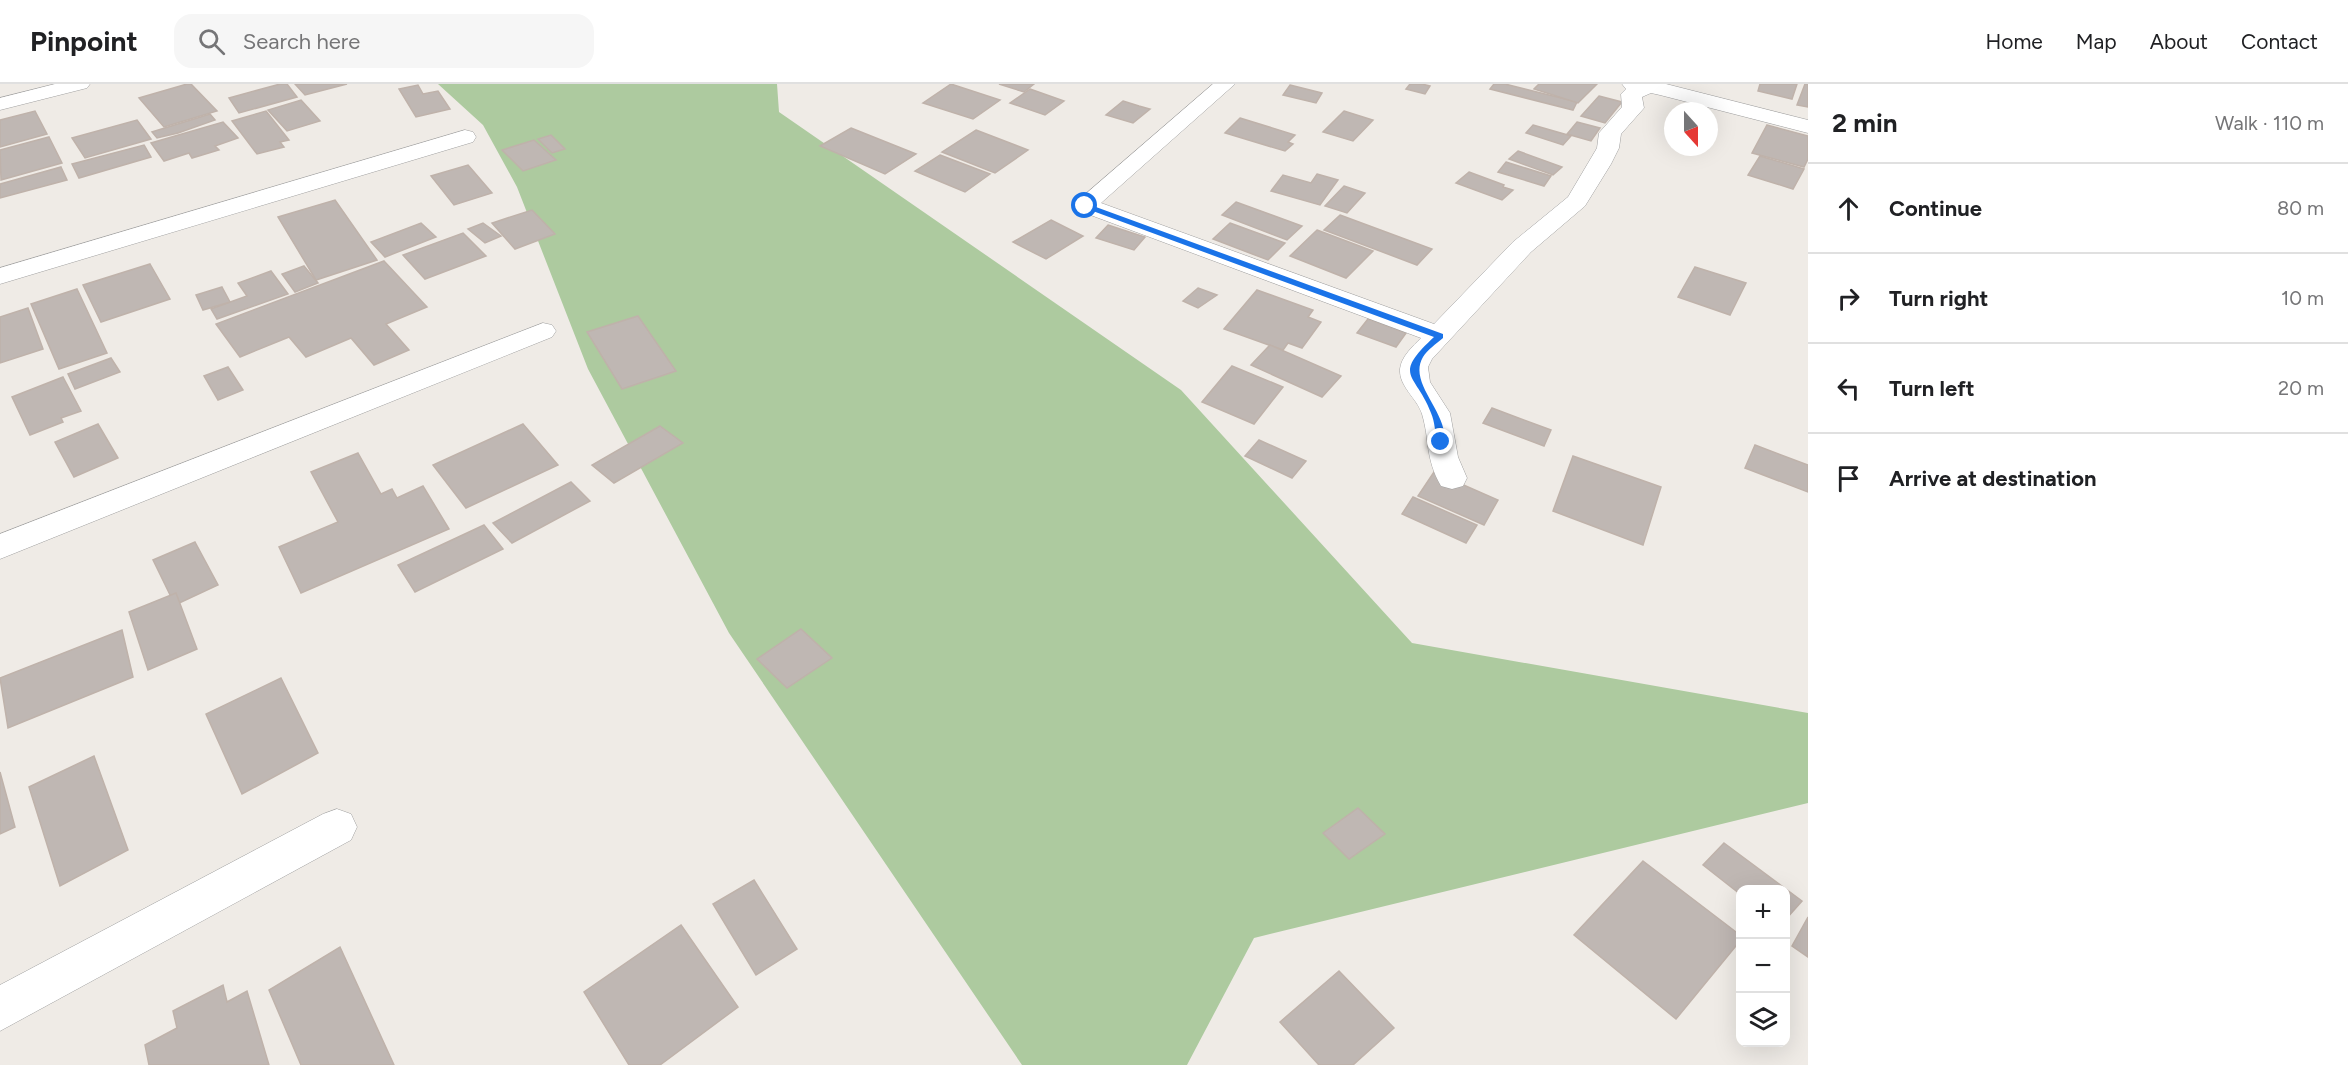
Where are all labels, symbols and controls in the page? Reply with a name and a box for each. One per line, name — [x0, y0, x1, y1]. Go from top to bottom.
search box — [174, 14, 594, 68]
text: Pinpoint — [30, 24, 138, 58]
icon: search — [195, 25, 228, 58]
text: Search here — [243, 28, 360, 55]
text: Home — [1986, 29, 2043, 54]
text: Map — [2076, 29, 2117, 54]
text: About — [2150, 29, 2208, 54]
text: Contact — [2241, 29, 2318, 54]
north arrow — [1664, 102, 1718, 156]
text: 2 min — [1832, 107, 1898, 139]
text: Walk · 110 m — [2215, 111, 2324, 135]
route start — [1071, 192, 1097, 218]
icon: ahead — [1832, 192, 1865, 225]
text: Continue — [1889, 195, 1982, 222]
text: 80 m — [2277, 196, 2324, 220]
icon: right — [1832, 282, 1865, 315]
text: Turn right — [1889, 285, 1988, 312]
text: 10 m — [2281, 286, 2324, 310]
icon: left — [1832, 372, 1865, 405]
text: Turn left — [1889, 375, 1975, 402]
text: 20 m — [2278, 376, 2324, 400]
route end — [1427, 428, 1453, 454]
icon: arrive — [1832, 462, 1865, 495]
text: Arrive at destination — [1889, 465, 2097, 492]
map controls — [1736, 885, 1790, 1047]
button: + — [1736, 885, 1790, 939]
button: − — [1736, 939, 1790, 993]
button: layers — [1736, 993, 1790, 1047]

